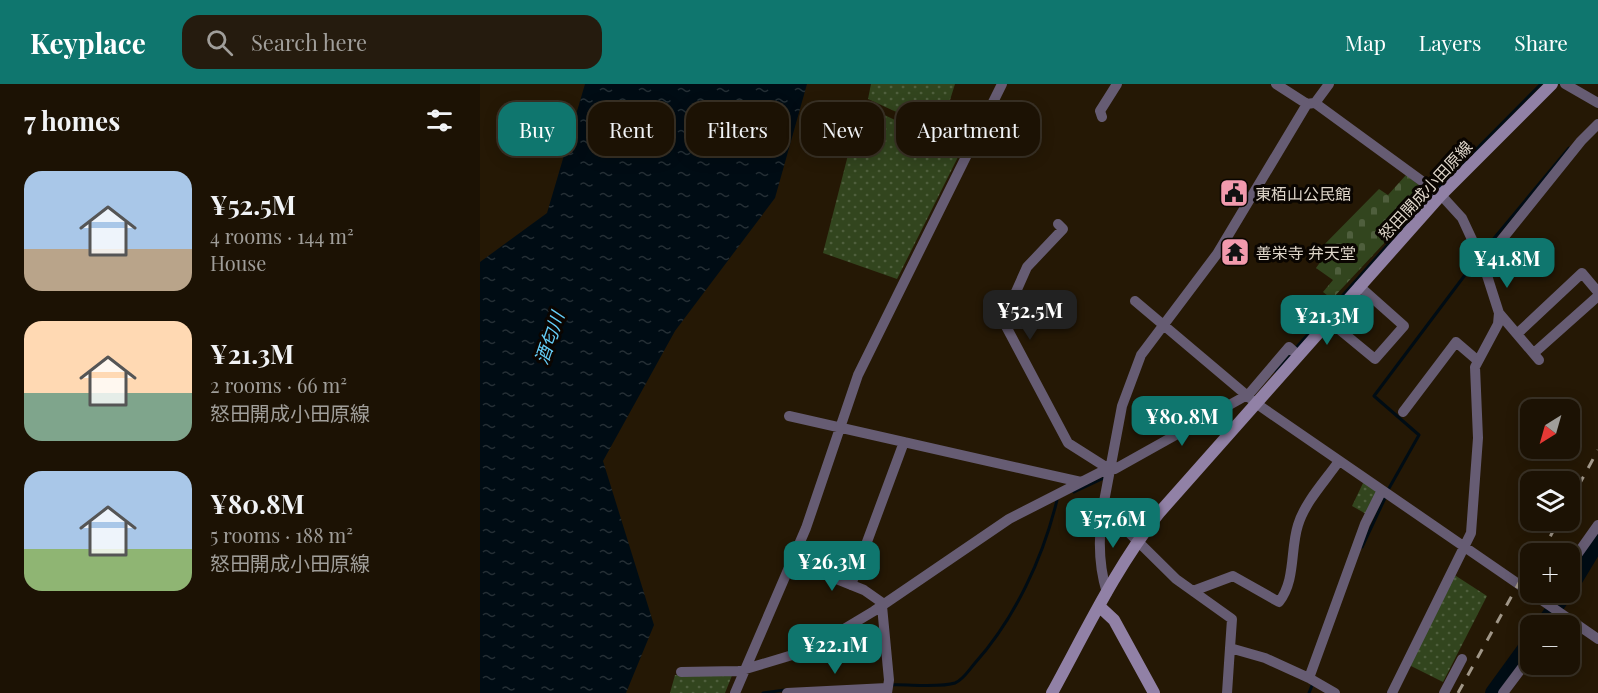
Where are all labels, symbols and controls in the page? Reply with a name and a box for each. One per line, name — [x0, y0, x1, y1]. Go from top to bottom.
search box — [182, 15, 602, 69]
text: Keyplace — [30, 24, 146, 61]
icon: search — [203, 26, 236, 59]
text: Search here — [251, 27, 367, 57]
text: Map — [1345, 28, 1386, 56]
text: Layers — [1419, 28, 1481, 56]
text: Share — [1514, 28, 1568, 56]
chip: Buy — [498, 102, 576, 156]
chip: Rent — [588, 102, 674, 156]
chip: Filters — [686, 102, 789, 156]
chip: New — [801, 102, 884, 156]
chip: Apartment — [896, 102, 1040, 156]
text: 7 homes — [24, 103, 120, 138]
icon: filters — [423, 104, 456, 137]
street label: 怒田開成小田原線 — [1374, 136, 1476, 244]
public building icon: 東栢山公民館 — [1218, 177, 1250, 209]
place label: 東栢山公民館 — [1255, 183, 1351, 204]
text: ¥52.5M — [210, 187, 296, 222]
icon: home — [72, 195, 144, 267]
text: 4 rooms · 144 m² — [210, 222, 354, 249]
temple icon: 善栄寺 弁天堂 — [1219, 236, 1251, 268]
pin: ¥41.8M — [1458, 238, 1556, 289]
place label: 善栄寺 弁天堂 — [1256, 242, 1356, 263]
text: ¥41.8M — [1474, 244, 1540, 271]
text: House — [210, 249, 266, 276]
pin: ¥52.5M — [981, 290, 1079, 341]
pin: ¥21.3M — [1278, 295, 1376, 346]
text: ¥52.5M — [997, 296, 1063, 323]
text: ¥21.3M — [1295, 301, 1359, 328]
water label: 酒匂川 — [529, 307, 570, 367]
text: ¥21.3M — [210, 336, 294, 371]
icon: home — [72, 345, 144, 417]
text: 2 rooms · 66 m² — [210, 371, 347, 398]
pin: ¥80.8M — [1133, 396, 1231, 447]
text: 怒田開成小田原線 — [210, 399, 370, 426]
north arrow — [1520, 399, 1580, 459]
map controls — [1520, 399, 1580, 675]
text: ¥80.8M — [1146, 402, 1218, 429]
button: layers — [1520, 471, 1580, 531]
text: ¥80.8M — [210, 486, 305, 521]
icon: home — [72, 495, 144, 567]
pin: ¥57.6M — [1064, 498, 1162, 549]
text: ¥57.6M — [1080, 504, 1146, 531]
text: 5 rooms · 188 m² — [210, 521, 353, 548]
pin: ¥26.3M — [783, 541, 881, 592]
button: + — [1520, 543, 1580, 603]
text: ¥26.3M — [798, 547, 866, 574]
text: 怒田開成小田原線 — [210, 549, 370, 576]
button: − — [1520, 615, 1580, 675]
pin: ¥22.1M — [786, 624, 884, 675]
text: ¥22.1M — [802, 630, 868, 657]

